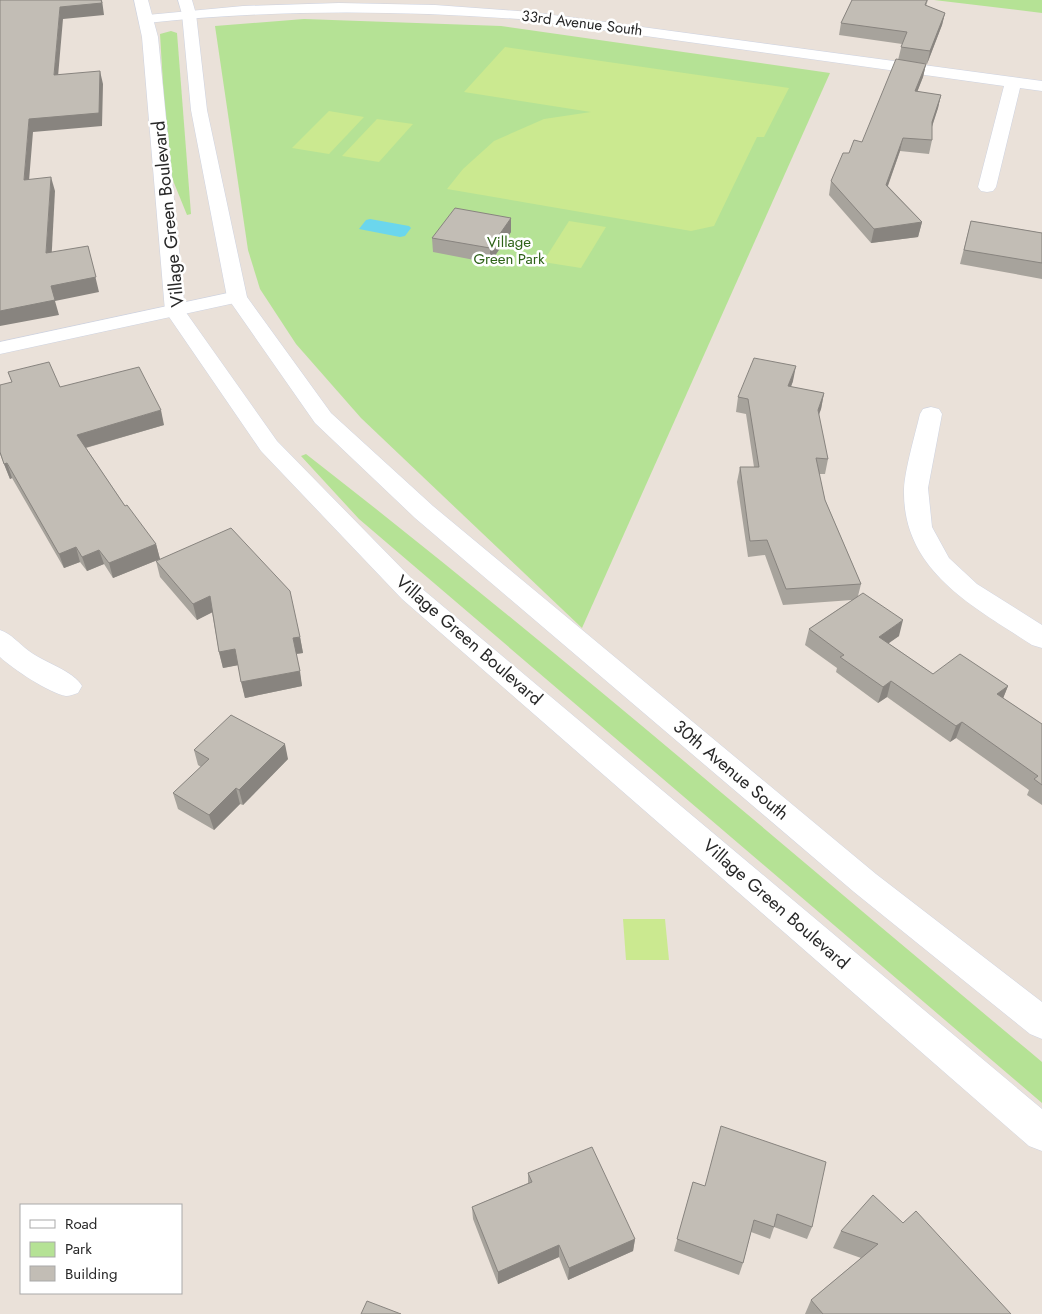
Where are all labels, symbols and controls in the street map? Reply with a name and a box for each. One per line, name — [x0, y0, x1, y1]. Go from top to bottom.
street label: 33rd Avenue South — [520, 5, 644, 41]
street label: Village Green Boulevard — [145, 120, 191, 308]
park label: Village Green Park — [473, 231, 545, 270]
street label: Village Green Boulevard — [390, 569, 548, 711]
street label: 30th Avenue South — [667, 714, 795, 826]
street label: Village Green Boulevard — [697, 833, 855, 975]
legend — [20, 1204, 182, 1294]
text: Road — [65, 1213, 97, 1235]
text: Park — [65, 1238, 92, 1260]
text: Building — [65, 1263, 117, 1285]

